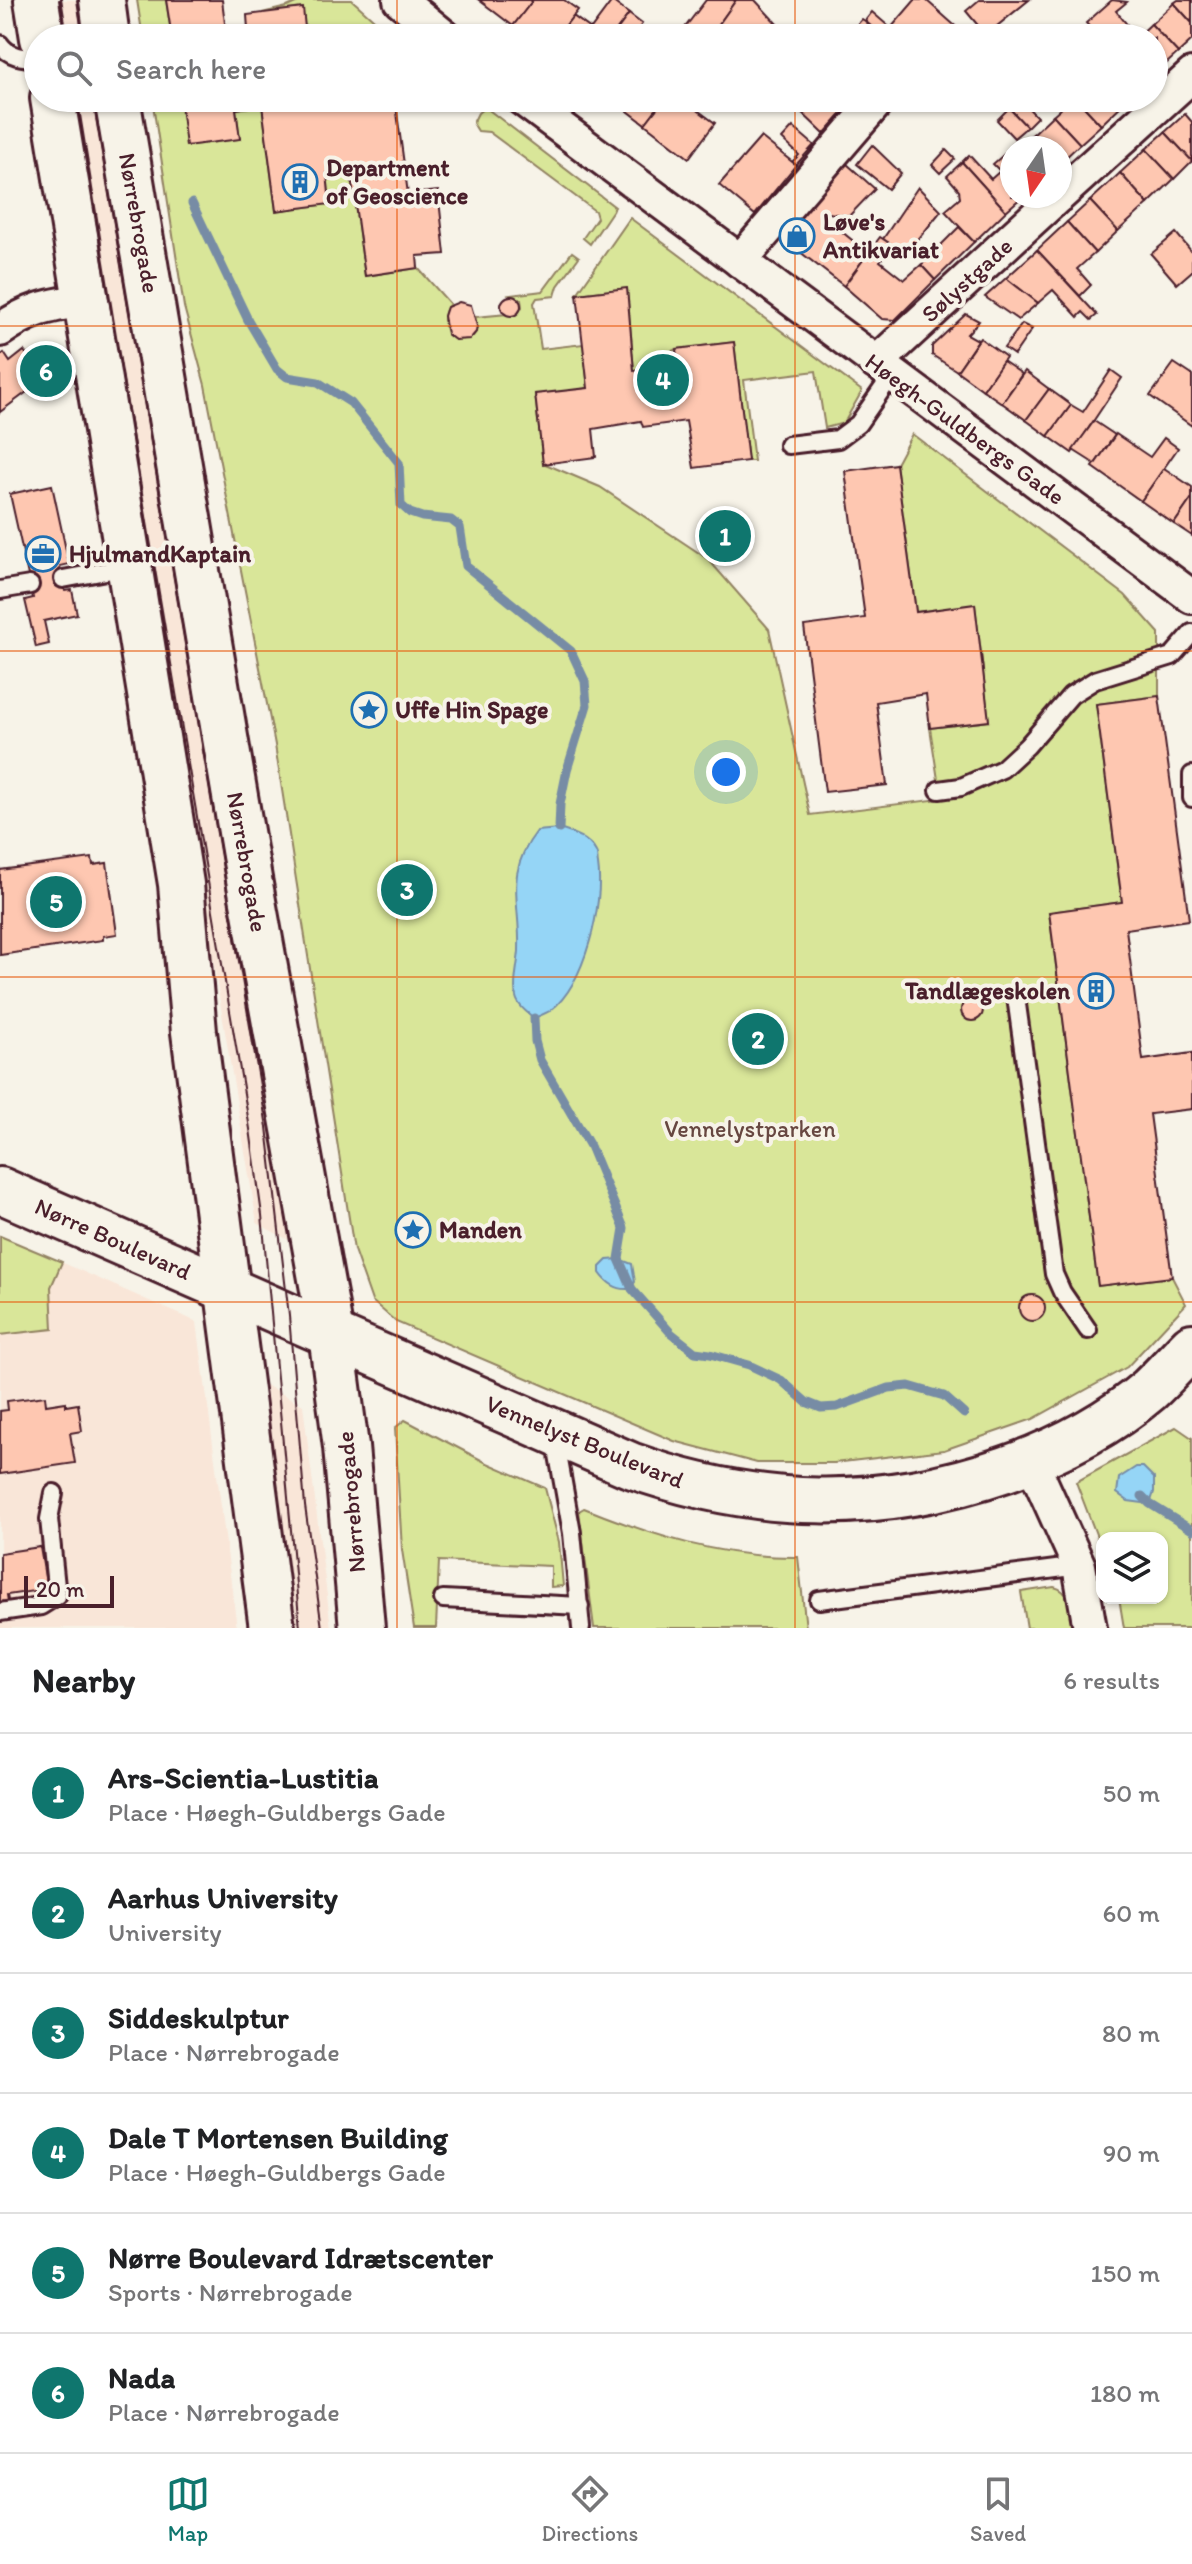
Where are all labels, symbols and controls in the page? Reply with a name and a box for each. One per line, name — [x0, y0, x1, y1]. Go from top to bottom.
search box — [24, 24, 1168, 112]
icon: search — [52, 46, 96, 90]
text: Search here — [116, 50, 266, 87]
north arrow — [1000, 136, 1072, 208]
street label: Nørrebrogade — [113, 151, 166, 295]
place label: Department of Geoscience — [326, 153, 468, 210]
building icon: Department of Geoscience — [281, 163, 319, 201]
place label: Løve's Antikvariat — [822, 207, 939, 264]
shop icon: Løve's Antikvariat — [778, 217, 816, 255]
street label: Sølystgade — [915, 231, 1018, 328]
pin: 6 — [20, 341, 72, 401]
street label: Høegh-Guldbergs Gade — [860, 346, 1071, 511]
pin: 4 — [637, 350, 689, 410]
pin: 1 — [699, 506, 751, 566]
office icon: HjulmandKaptain — [24, 535, 62, 573]
place label: HjulmandKaptain — [69, 539, 251, 569]
place icon: Uffe Hin Spage — [350, 691, 388, 729]
place label: Uffe Hin Spage — [395, 695, 548, 725]
your location — [706, 752, 746, 792]
street label: Nørrebrogade — [221, 790, 274, 934]
pin: 3 — [381, 860, 433, 920]
pin: 5 — [30, 872, 82, 932]
building icon: Tandlægeskolen — [1077, 972, 1115, 1010]
place label: Tandlægeskolen — [904, 976, 1070, 1006]
pin: 2 — [732, 1009, 784, 1069]
park label: Vennelystparken — [664, 1114, 836, 1143]
street label: Nørre Boulevard — [31, 1191, 196, 1286]
place icon: Manden — [394, 1211, 432, 1249]
place label: Manden — [439, 1215, 522, 1244]
street label: Vennelyst Boulevard — [482, 1389, 689, 1495]
street label: Nørrebrogade — [330, 1430, 371, 1574]
map controls — [1096, 1532, 1168, 1604]
button: layers — [1096, 1532, 1168, 1604]
scale bar — [24, 1572, 114, 1608]
text: 20 m — [36, 1576, 85, 1603]
text: Nearby — [32, 1660, 135, 1701]
text: 6 results — [1063, 1664, 1160, 1696]
text: Ars-Scientia-Lustitia — [108, 1759, 378, 1796]
text: 1 — [52, 1777, 64, 1809]
text: 50 m — [1103, 1777, 1160, 1809]
text: Place · Høegh-Guldbergs Gade — [108, 1796, 446, 1828]
text: Aarhus University — [108, 1879, 338, 1916]
text: 2 — [51, 1897, 65, 1929]
text: 60 m — [1103, 1897, 1160, 1929]
text: University — [108, 1916, 222, 1948]
text: Siddeskulptur — [108, 1999, 289, 2036]
text: 3 — [51, 2017, 65, 2049]
text: 80 m — [1102, 2017, 1160, 2049]
text: Place · Nørrebrogade — [108, 2036, 340, 2068]
text: Dale T Mortensen Building — [108, 2119, 448, 2156]
text: 4 — [50, 2137, 66, 2169]
text: 90 m — [1103, 2137, 1160, 2169]
text: Place · Høegh-Guldbergs Gade — [108, 2156, 446, 2188]
text: Nørre Boulevard Idrætscenter — [108, 2239, 493, 2276]
text: 5 — [51, 2257, 65, 2289]
text: 150 m — [1091, 2257, 1160, 2289]
text: Sports · Nørrebrogade — [108, 2276, 353, 2308]
text: Nada — [108, 2359, 175, 2396]
text: 6 — [51, 2377, 65, 2409]
text: 180 m — [1090, 2377, 1160, 2409]
text: Place · Nørrebrogade — [108, 2396, 340, 2428]
tab: Map — [166, 2472, 210, 2547]
tab: Directions — [542, 2472, 638, 2547]
tab: Saved — [970, 2472, 1026, 2547]

